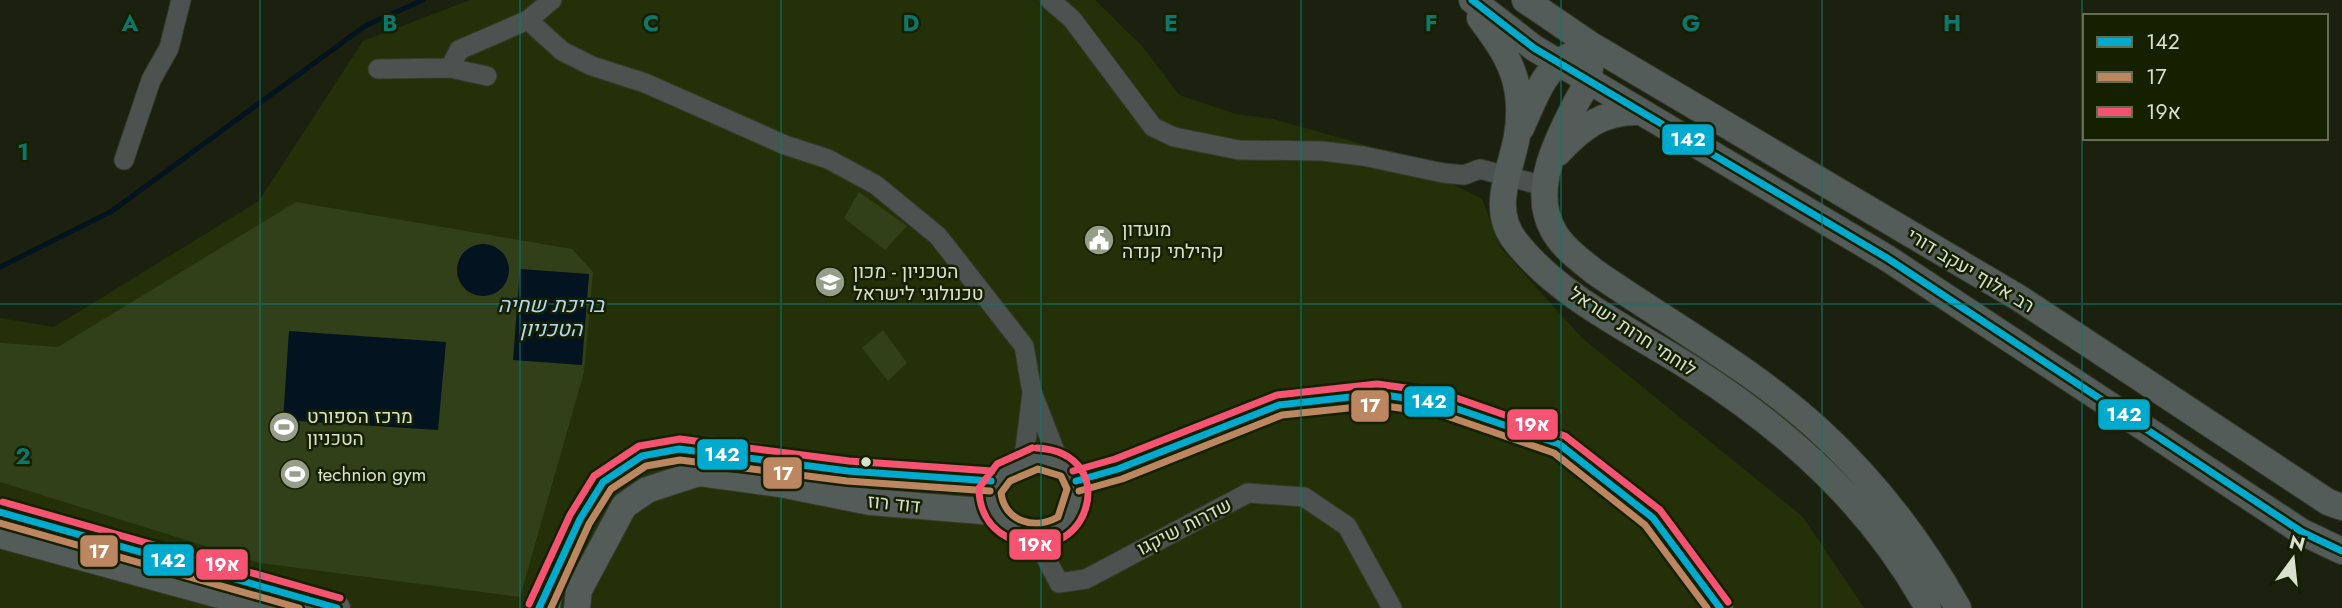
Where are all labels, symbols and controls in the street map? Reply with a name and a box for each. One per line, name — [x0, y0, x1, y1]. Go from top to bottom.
text: A — [121, 6, 139, 40]
text: B — [382, 6, 398, 40]
text: C — [643, 6, 659, 40]
text: D — [903, 6, 920, 40]
text: E — [1164, 6, 1178, 40]
text: F — [1425, 6, 1437, 40]
text: G — [1682, 6, 1700, 40]
text: H — [1943, 6, 1961, 40]
legend — [2083, 14, 2328, 140]
text: 142 — [2146, 27, 2180, 57]
text: 17 — [2146, 62, 2166, 92]
text: 19א — [2146, 97, 2181, 127]
line badge: 142 — [1661, 123, 1715, 156]
text: 142 — [1670, 126, 1706, 153]
text: 1 — [17, 135, 29, 169]
place label: מועדון קהילתי קנדה — [1122, 216, 1224, 265]
street label: רב אלוף יעקב דורי — [1902, 222, 2040, 319]
public building icon: מועדון קהילתי קנדה — [1082, 223, 1116, 257]
place label: הטכניון - מכון טכנולוגי לישראל — [853, 258, 983, 307]
school or university icon: הטכניון - מכון טכנולוגי לישראל — [813, 265, 847, 299]
street label: לוחמי חרות ישראל — [1564, 280, 1702, 383]
water label: בריכת שחיה הטכניון — [498, 290, 605, 344]
line badge: 142 — [1403, 385, 1456, 418]
text: 142 — [1411, 388, 1447, 415]
line badge: 17 — [1350, 389, 1390, 423]
text: 17 — [1359, 392, 1381, 419]
line badge: 142 — [2097, 398, 2151, 431]
text: 142 — [2106, 401, 2142, 428]
place label: מרכז הספורט הטכניון — [307, 403, 413, 452]
line badge: 19א — [1506, 408, 1559, 441]
sports icon: מרכז הספורט הטכניון — [267, 410, 301, 444]
text: 19א — [1514, 411, 1550, 438]
line badge: 142 — [696, 438, 749, 471]
text: 2 — [15, 439, 31, 473]
text: 142 — [704, 441, 740, 468]
unlabelled marker — [859, 455, 873, 469]
line badge: 17 — [762, 456, 803, 490]
sports icon: technion gym — [278, 457, 312, 491]
text: 17 — [772, 460, 794, 487]
place label: technion gym — [318, 461, 426, 488]
street label: דוד רוז — [866, 487, 922, 520]
street label: שדרות שיקגו — [1132, 491, 1236, 562]
north arrow — [2258, 524, 2328, 594]
line badge: 19א — [1008, 528, 1062, 561]
text: N — [2286, 528, 2308, 558]
text: 19א — [1017, 531, 1053, 558]
line badge: 17 — [79, 534, 119, 568]
text: 17 — [88, 538, 110, 565]
line badge: 142 — [142, 543, 195, 577]
text: 142 — [150, 547, 186, 574]
line badge: 19א — [195, 548, 249, 581]
text: 19א — [204, 551, 240, 578]

